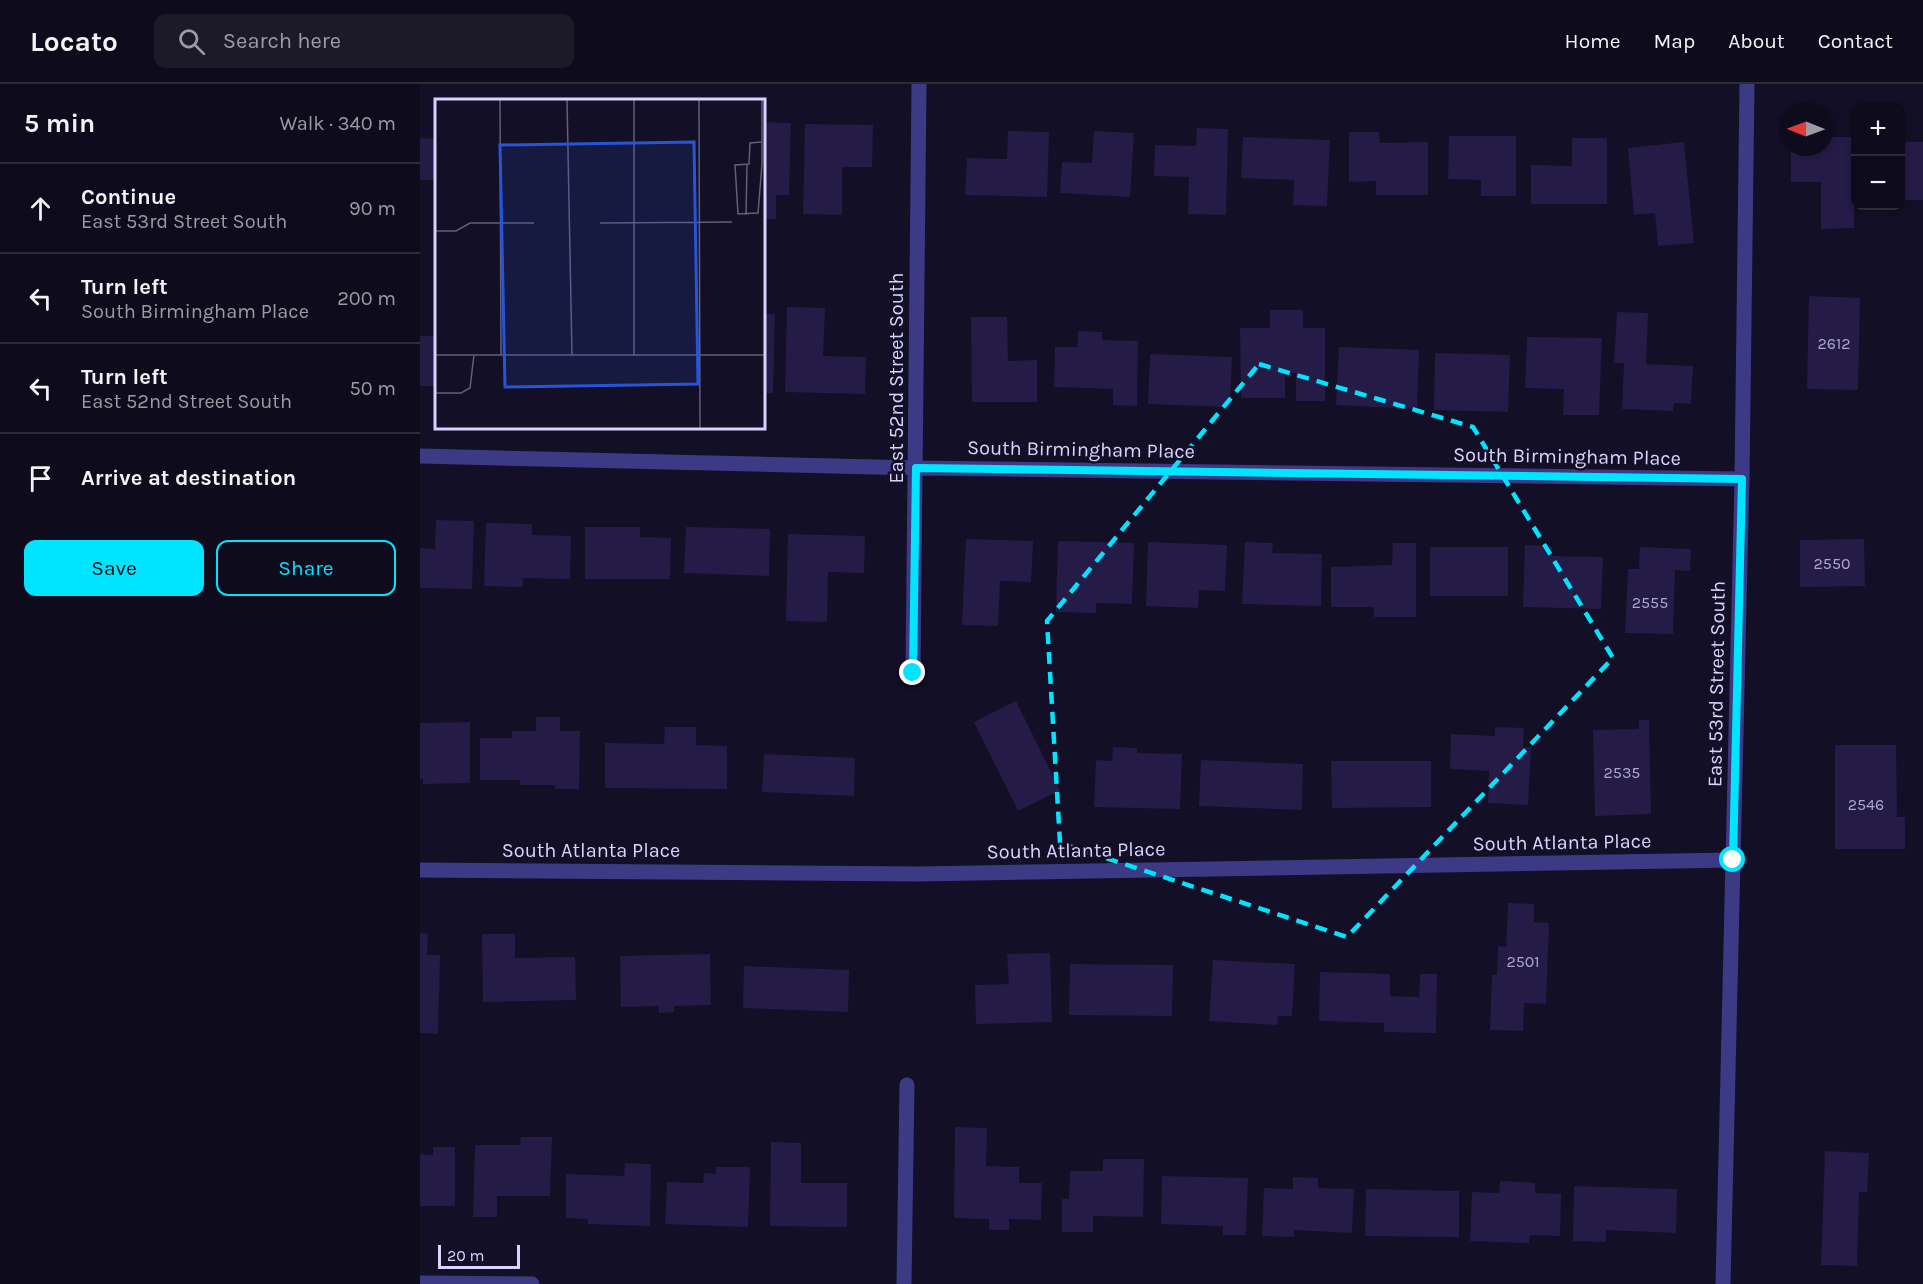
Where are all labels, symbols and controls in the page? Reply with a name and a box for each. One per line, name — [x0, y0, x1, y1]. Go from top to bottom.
search box — [154, 14, 574, 68]
text: Locato — [30, 25, 118, 58]
icon: search — [175, 25, 208, 58]
text: Search here — [223, 28, 341, 54]
text: Home — [1565, 29, 1621, 53]
text: Map — [1654, 29, 1695, 53]
text: About — [1728, 29, 1785, 53]
text: Contact — [1818, 29, 1893, 53]
inset map — [435, 99, 765, 429]
north arrow — [1779, 102, 1833, 156]
map controls — [1851, 102, 1905, 210]
button: + — [1851, 102, 1905, 156]
text: 5 min — [24, 108, 95, 139]
text: Walk · 340 m — [280, 112, 396, 135]
button: − — [1851, 156, 1905, 210]
text: Continue — [81, 184, 176, 210]
icon: ahead — [24, 192, 57, 225]
text: 90 m — [349, 197, 396, 220]
text: East 53rd Street South — [81, 210, 287, 233]
street label: East 52nd Street South — [885, 273, 908, 483]
text: Turn left — [81, 274, 168, 300]
icon: left — [24, 282, 57, 315]
text: 200 m — [337, 287, 396, 310]
text: South Birmingham Place — [81, 300, 309, 323]
house number: 2612 — [1818, 334, 1851, 353]
text: Turn left — [81, 364, 168, 390]
icon: left — [24, 372, 57, 405]
text: 50 m — [349, 377, 396, 400]
text: East 52nd Street South — [81, 390, 292, 413]
street label: South Birmingham Place — [967, 436, 1195, 463]
street label: South Birmingham Place — [1453, 443, 1681, 470]
icon: arrive — [24, 462, 57, 495]
text: Arrive at destination — [81, 465, 296, 491]
button: Save — [24, 540, 204, 596]
button: Share — [216, 540, 396, 596]
house number: 2550 — [1814, 554, 1850, 573]
street label: East 53rd Street South — [1703, 581, 1730, 787]
house number: 2555 — [1632, 593, 1668, 612]
route end — [899, 659, 925, 685]
house number: 2535 — [1604, 763, 1640, 782]
house number: 2546 — [1848, 795, 1884, 814]
street label: South Atlanta Place — [1472, 829, 1652, 856]
street label: South Atlanta Place — [986, 837, 1166, 864]
street label: South Atlanta Place — [502, 839, 680, 862]
route start — [1719, 846, 1745, 872]
house number: 2501 — [1506, 952, 1540, 971]
scale bar — [438, 1242, 520, 1270]
text: 20 m — [447, 1246, 485, 1265]

